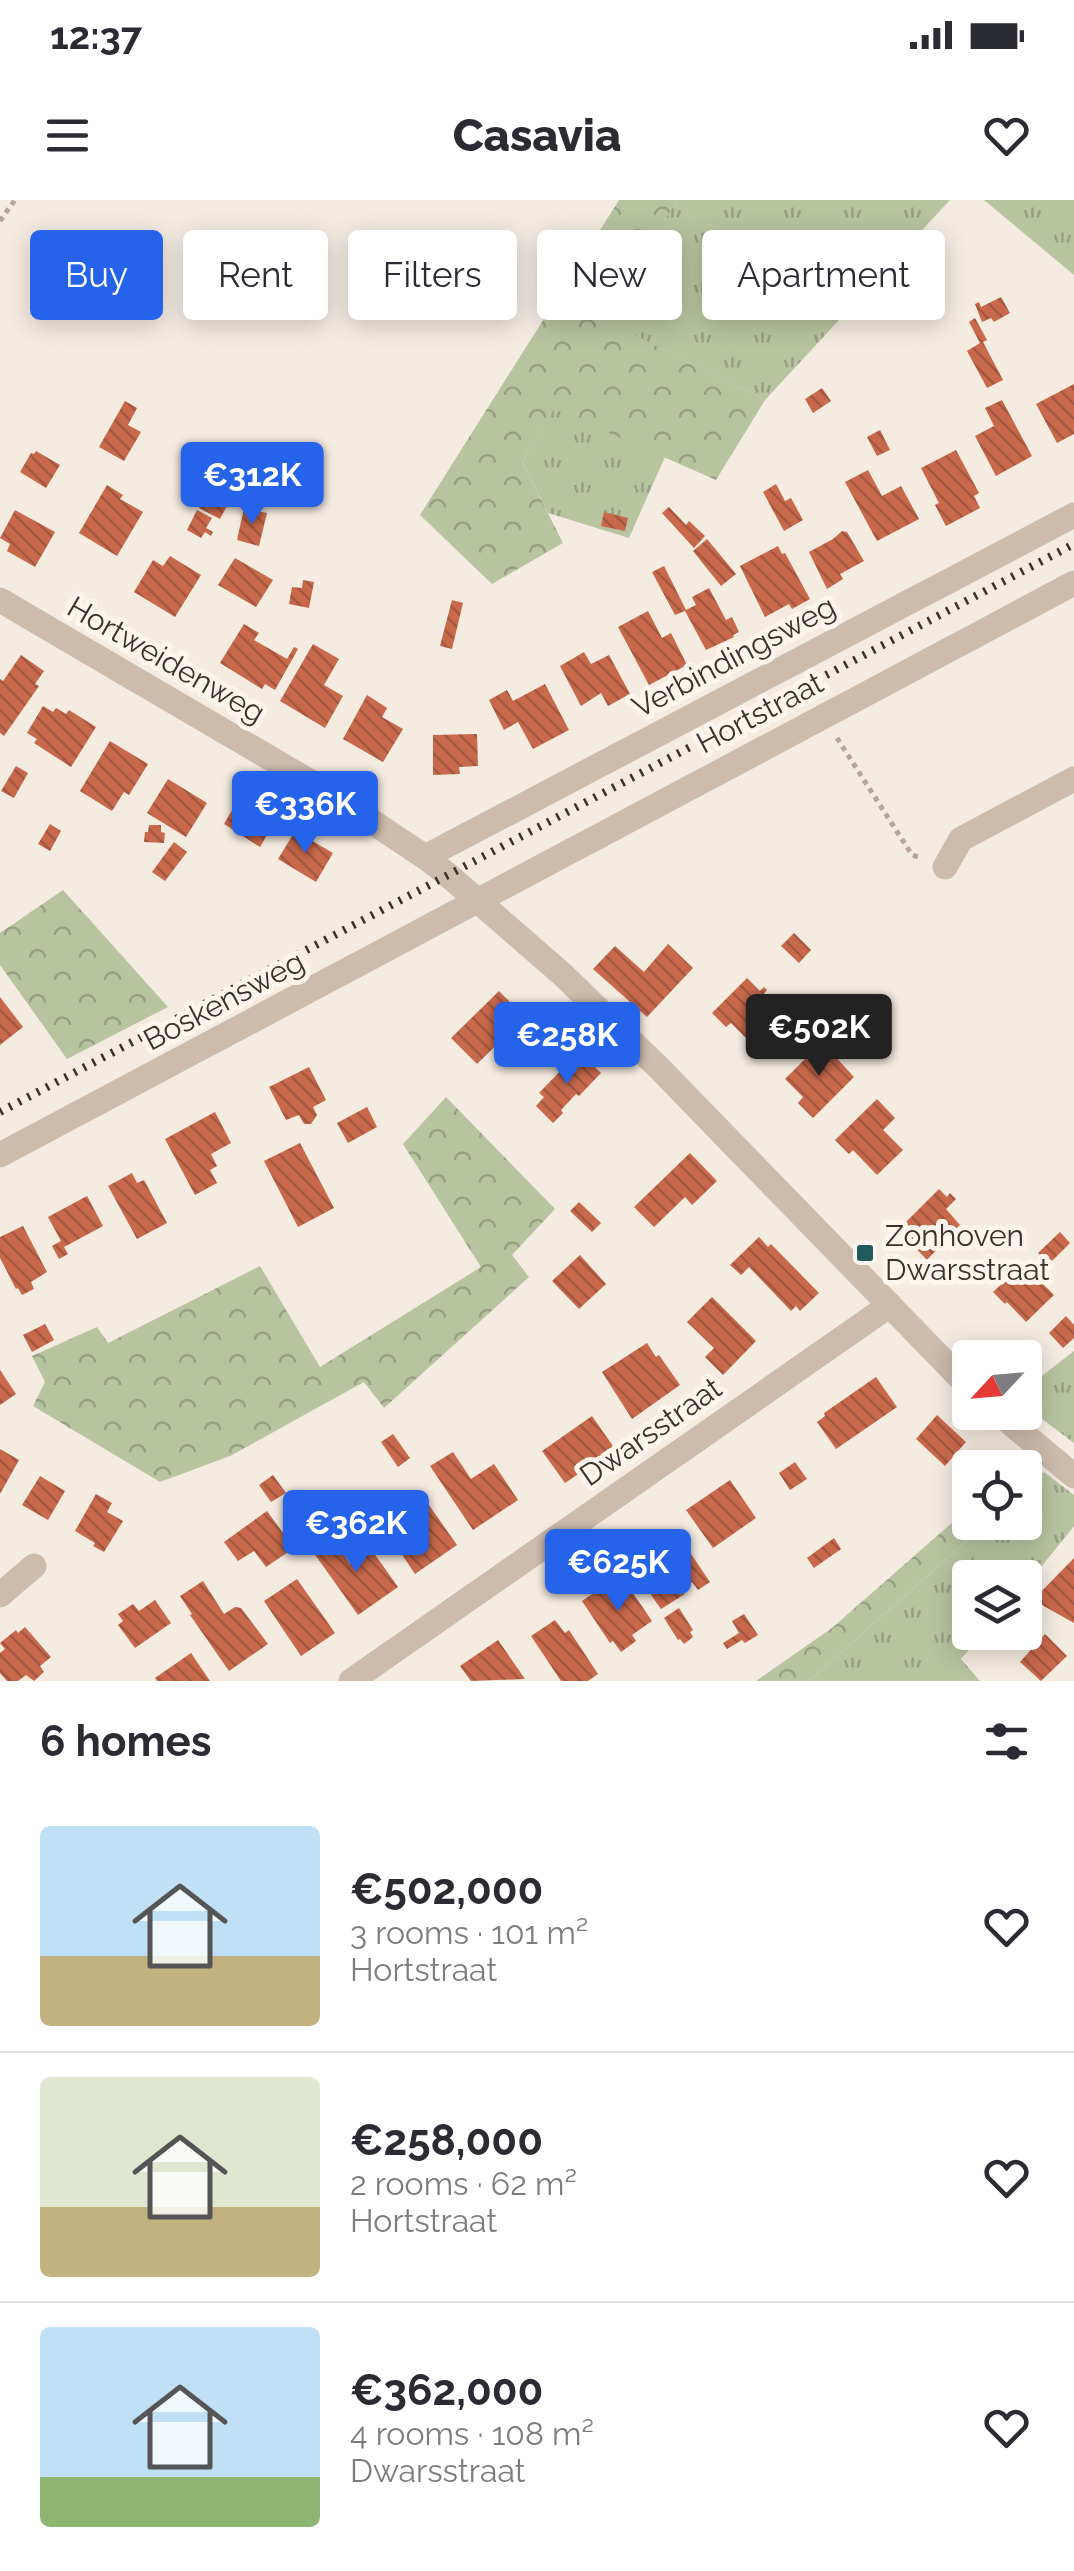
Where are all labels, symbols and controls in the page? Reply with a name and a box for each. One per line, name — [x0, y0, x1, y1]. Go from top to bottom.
text: 12:37 — [50, 13, 142, 58]
icon: menu — [40, 108, 95, 163]
icon: heart — [979, 108, 1034, 163]
text: Casavia — [453, 109, 621, 162]
chip: Buy — [30, 230, 163, 320]
chip: Rent — [183, 230, 328, 320]
chip: Filters — [348, 230, 517, 320]
chip: New — [537, 230, 682, 320]
chip: Apartment — [702, 230, 945, 320]
pin: €312K — [182, 442, 322, 527]
text: €312K — [203, 456, 301, 493]
street label: Verbindingsweg — [626, 588, 841, 725]
street label: Hortweidenweg — [61, 589, 271, 730]
street label: Hortstraat — [691, 665, 829, 760]
pin: €336K — [235, 771, 375, 856]
text: €336K — [254, 785, 356, 822]
street label: Boskensweg — [138, 944, 310, 1057]
pin: €502K — [749, 994, 889, 1079]
pin: €258K — [497, 1002, 637, 1087]
text: €502K — [768, 1008, 870, 1045]
text: €258K — [516, 1016, 618, 1053]
place label: Zonhoven Dwarsstraat — [885, 1218, 1049, 1287]
marker: Zonhoven Dwarsstraat — [854, 1242, 876, 1264]
north arrow — [952, 1340, 1042, 1430]
map controls — [952, 1340, 1042, 1650]
street label: Dwarsstraat — [573, 1370, 728, 1493]
button: locate — [952, 1450, 1042, 1540]
pin: €362K — [286, 1490, 426, 1575]
text: €362K — [305, 1504, 407, 1541]
pin: €625K — [548, 1529, 688, 1614]
text: €625K — [567, 1543, 669, 1580]
button: layers — [952, 1560, 1042, 1650]
icon: filters — [979, 1714, 1034, 1769]
text: 6 homes — [40, 1717, 211, 1766]
text: €502,000 — [350, 1865, 543, 1914]
icon: home — [120, 1866, 240, 1986]
icon: heart — [979, 1899, 1034, 1954]
text: 3 rooms · 101 m² — [350, 1914, 588, 1951]
text: Hortstraat — [350, 1951, 497, 1988]
text: €258,000 — [350, 2116, 543, 2165]
icon: home — [120, 2117, 240, 2237]
icon: heart — [979, 2150, 1034, 2205]
text: 2 rooms · 62 m² — [350, 2165, 577, 2202]
text: Hortstraat — [350, 2202, 497, 2239]
text: €362,000 — [350, 2366, 543, 2415]
icon: home — [120, 2367, 240, 2487]
icon: heart — [979, 2400, 1034, 2455]
text: 4 rooms · 108 m² — [350, 2415, 594, 2452]
text: Dwarsstraat — [350, 2452, 525, 2489]

